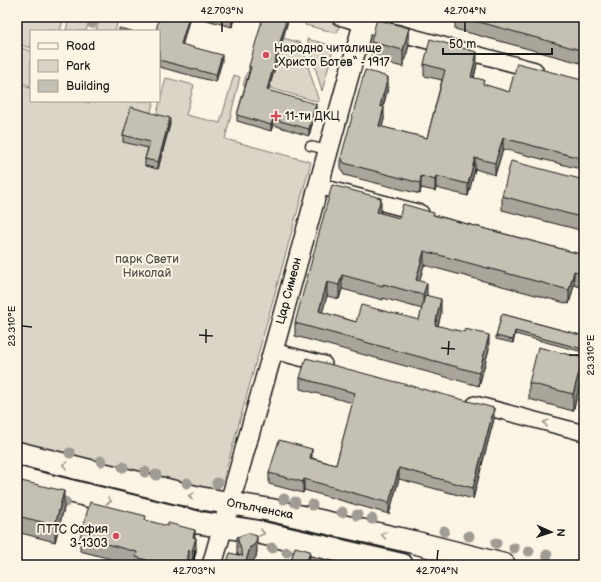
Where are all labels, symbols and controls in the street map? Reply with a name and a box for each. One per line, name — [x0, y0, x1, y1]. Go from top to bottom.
text: 42.703°N — [201, 5, 243, 17]
text: 42.704°N — [444, 5, 486, 17]
legend — [30, 30, 160, 102]
scale bar — [443, 30, 552, 56]
text: 50 m — [449, 37, 476, 52]
text: Road — [66, 39, 95, 54]
place label: Народно читалище „Христо Ботев“ - 1917 — [274, 41, 390, 70]
marker: Народно читалище „Христо Ботев“ - 1917 — [261, 50, 271, 60]
text: Park — [66, 59, 90, 74]
text: Building — [66, 79, 110, 94]
place label: 11-ти ДКЦ — [285, 109, 340, 124]
marker: 11-ти ДКЦ — [270, 110, 282, 122]
park label: парк Свети Николай — [115, 252, 179, 281]
street label: Цар Симеон — [273, 256, 305, 326]
text: 23.310°E — [6, 305, 18, 346]
text: 23.310°E — [585, 334, 597, 375]
one-way arrow — [543, 419, 550, 428]
one-way arrow — [62, 462, 68, 470]
one-way arrow — [188, 493, 195, 501]
street label: Опълченска — [225, 495, 295, 523]
one-way arrow — [106, 496, 112, 504]
north arrow — [531, 512, 571, 552]
place label: ПТТС София 3-1303 — [37, 522, 108, 551]
text: N — [554, 528, 567, 537]
one-way arrow — [259, 529, 265, 537]
marker: ПТТС София 3-1303 — [111, 531, 121, 541]
one-way arrow — [380, 532, 387, 540]
text: 42.703°N — [173, 565, 215, 577]
text: 42.704°N — [416, 565, 458, 577]

